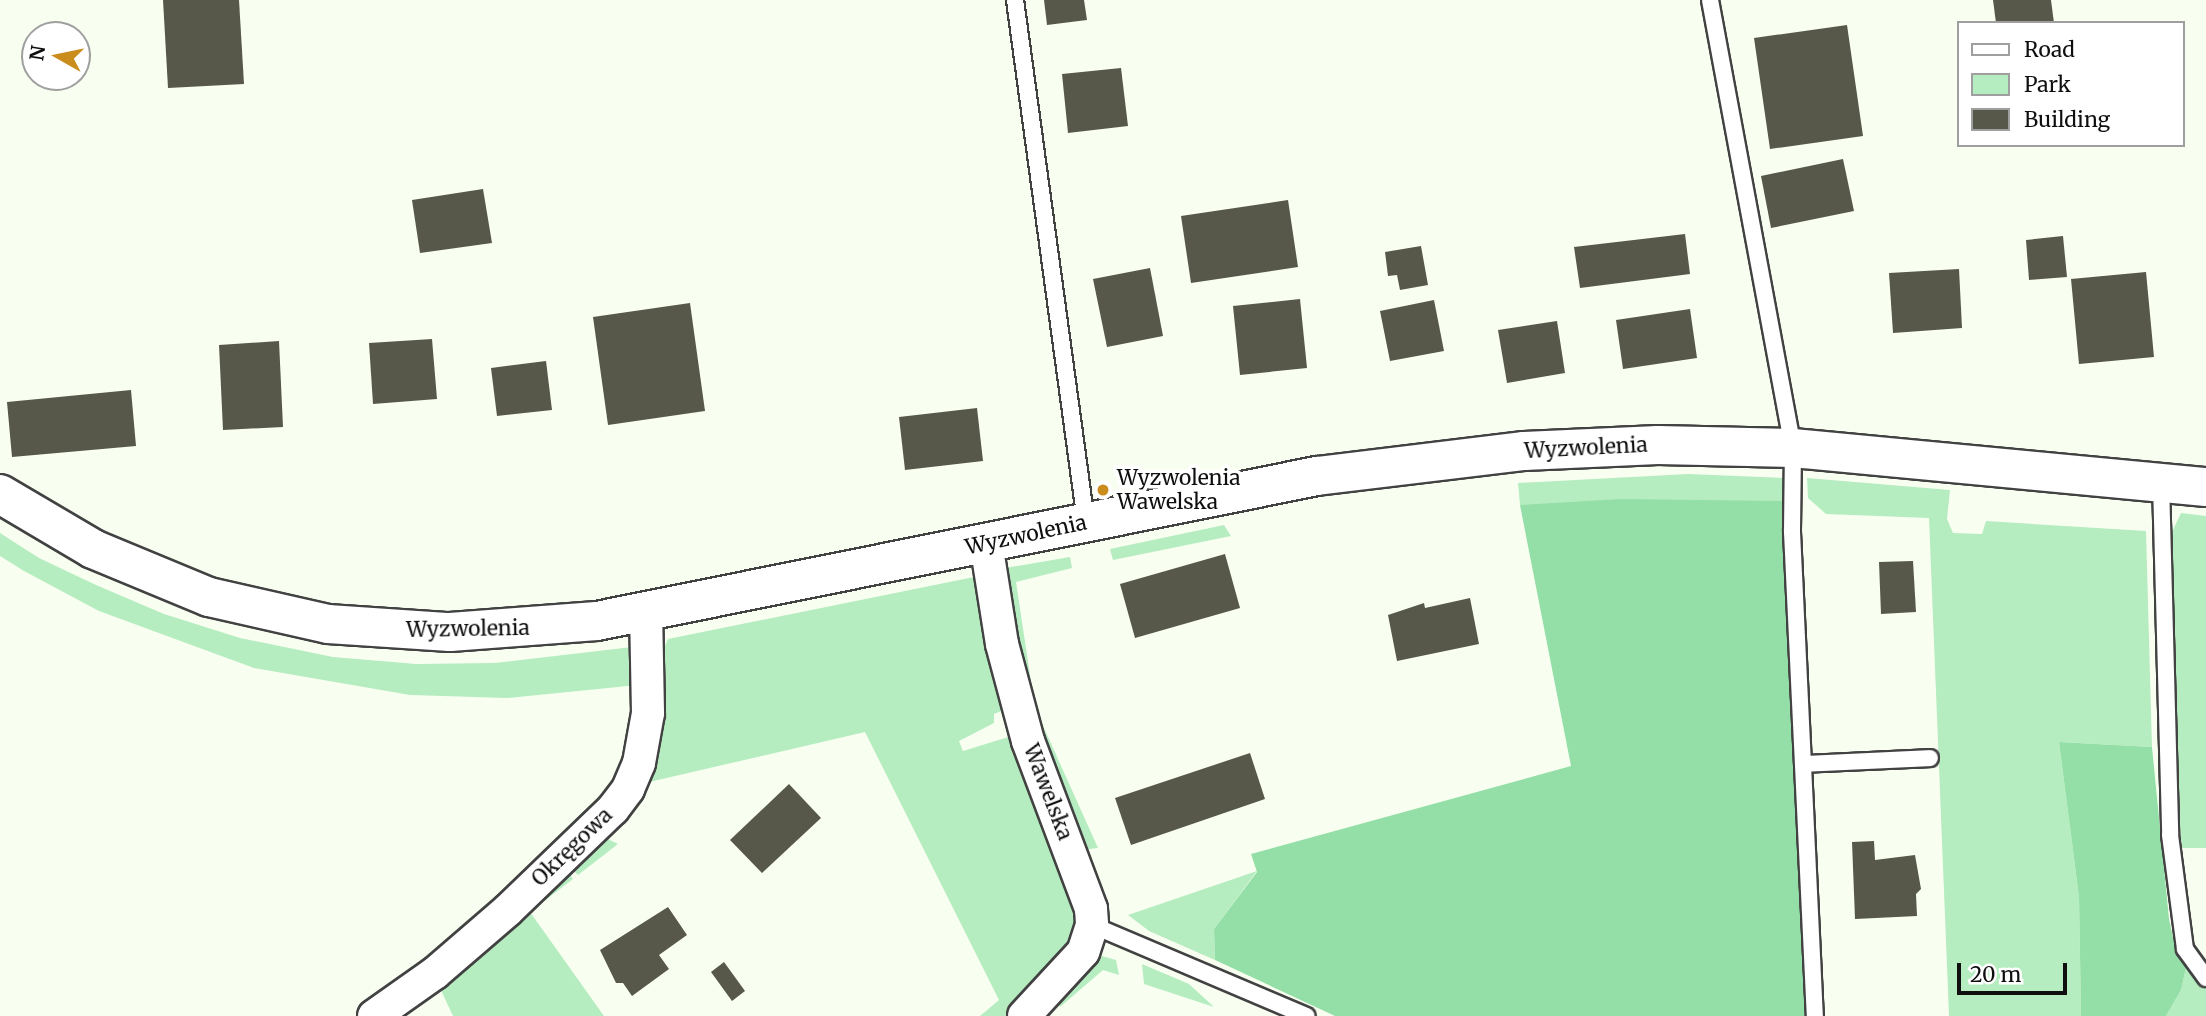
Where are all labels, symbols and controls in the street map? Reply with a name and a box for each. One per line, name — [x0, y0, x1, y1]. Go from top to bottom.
north arrow — [21, 21, 91, 91]
legend — [1958, 21, 2185, 147]
text: Road — [2024, 36, 2075, 63]
text: N — [24, 44, 50, 62]
text: Park — [2024, 71, 2071, 98]
text: Building — [2024, 106, 2110, 133]
street label: Wyzwolenia — [1524, 432, 1648, 464]
place label: Wyzwolenia Wawelska — [1117, 465, 1241, 515]
marker: Wyzwolenia Wawelska — [1095, 482, 1111, 498]
street label: Wyzwolenia — [963, 510, 1089, 560]
street label: Wyzwolenia — [406, 615, 530, 643]
street label: Wawelska — [1018, 740, 1078, 844]
street label: Okręgowa — [527, 802, 617, 892]
scale bar — [1961, 950, 2071, 994]
text: 20 m — [1970, 961, 2021, 988]

